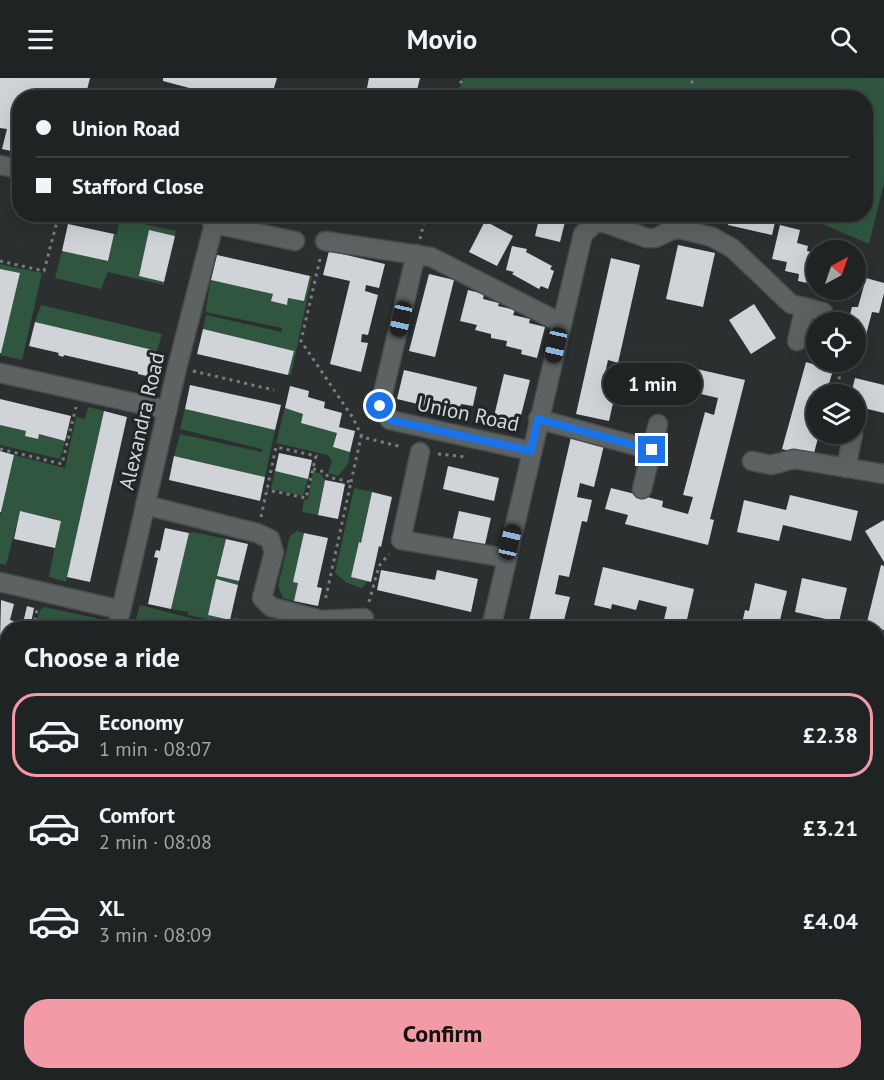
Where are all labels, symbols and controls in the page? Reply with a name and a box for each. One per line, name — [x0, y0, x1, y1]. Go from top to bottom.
text: Movio — [407, 22, 477, 56]
icon: menu — [24, 23, 57, 56]
icon: search — [827, 23, 860, 56]
text: Union Road — [72, 114, 180, 142]
text: Stafford Close — [72, 172, 204, 200]
north arrow — [806, 240, 866, 300]
map controls — [806, 240, 866, 444]
car — [388, 299, 414, 339]
button: locate — [806, 312, 866, 372]
car — [543, 325, 569, 365]
street label: Alexandra Road — [113, 350, 170, 492]
callout: 1 min — [602, 363, 702, 405]
text: 1 min — [628, 371, 677, 397]
button: layers — [806, 384, 866, 444]
street label: Union Road — [415, 390, 522, 437]
route start — [366, 392, 393, 419]
route end — [638, 436, 665, 463]
car — [497, 522, 523, 562]
text: Choose a ride — [24, 640, 180, 674]
icon: car — [27, 708, 81, 762]
text: Economy — [99, 708, 183, 736]
text: £2.38 — [803, 721, 858, 749]
text: 1 min · 08:07 — [99, 736, 212, 762]
icon: car — [27, 801, 81, 855]
text: Comfort — [99, 801, 175, 829]
text: £3.21 — [803, 814, 858, 842]
text: 2 min · 08:08 — [99, 829, 212, 855]
icon: car — [27, 894, 81, 948]
text: XL — [99, 894, 124, 922]
text: £4.04 — [803, 907, 858, 935]
text: 3 min · 08:09 — [99, 922, 212, 948]
button: Confirm — [24, 999, 861, 1068]

